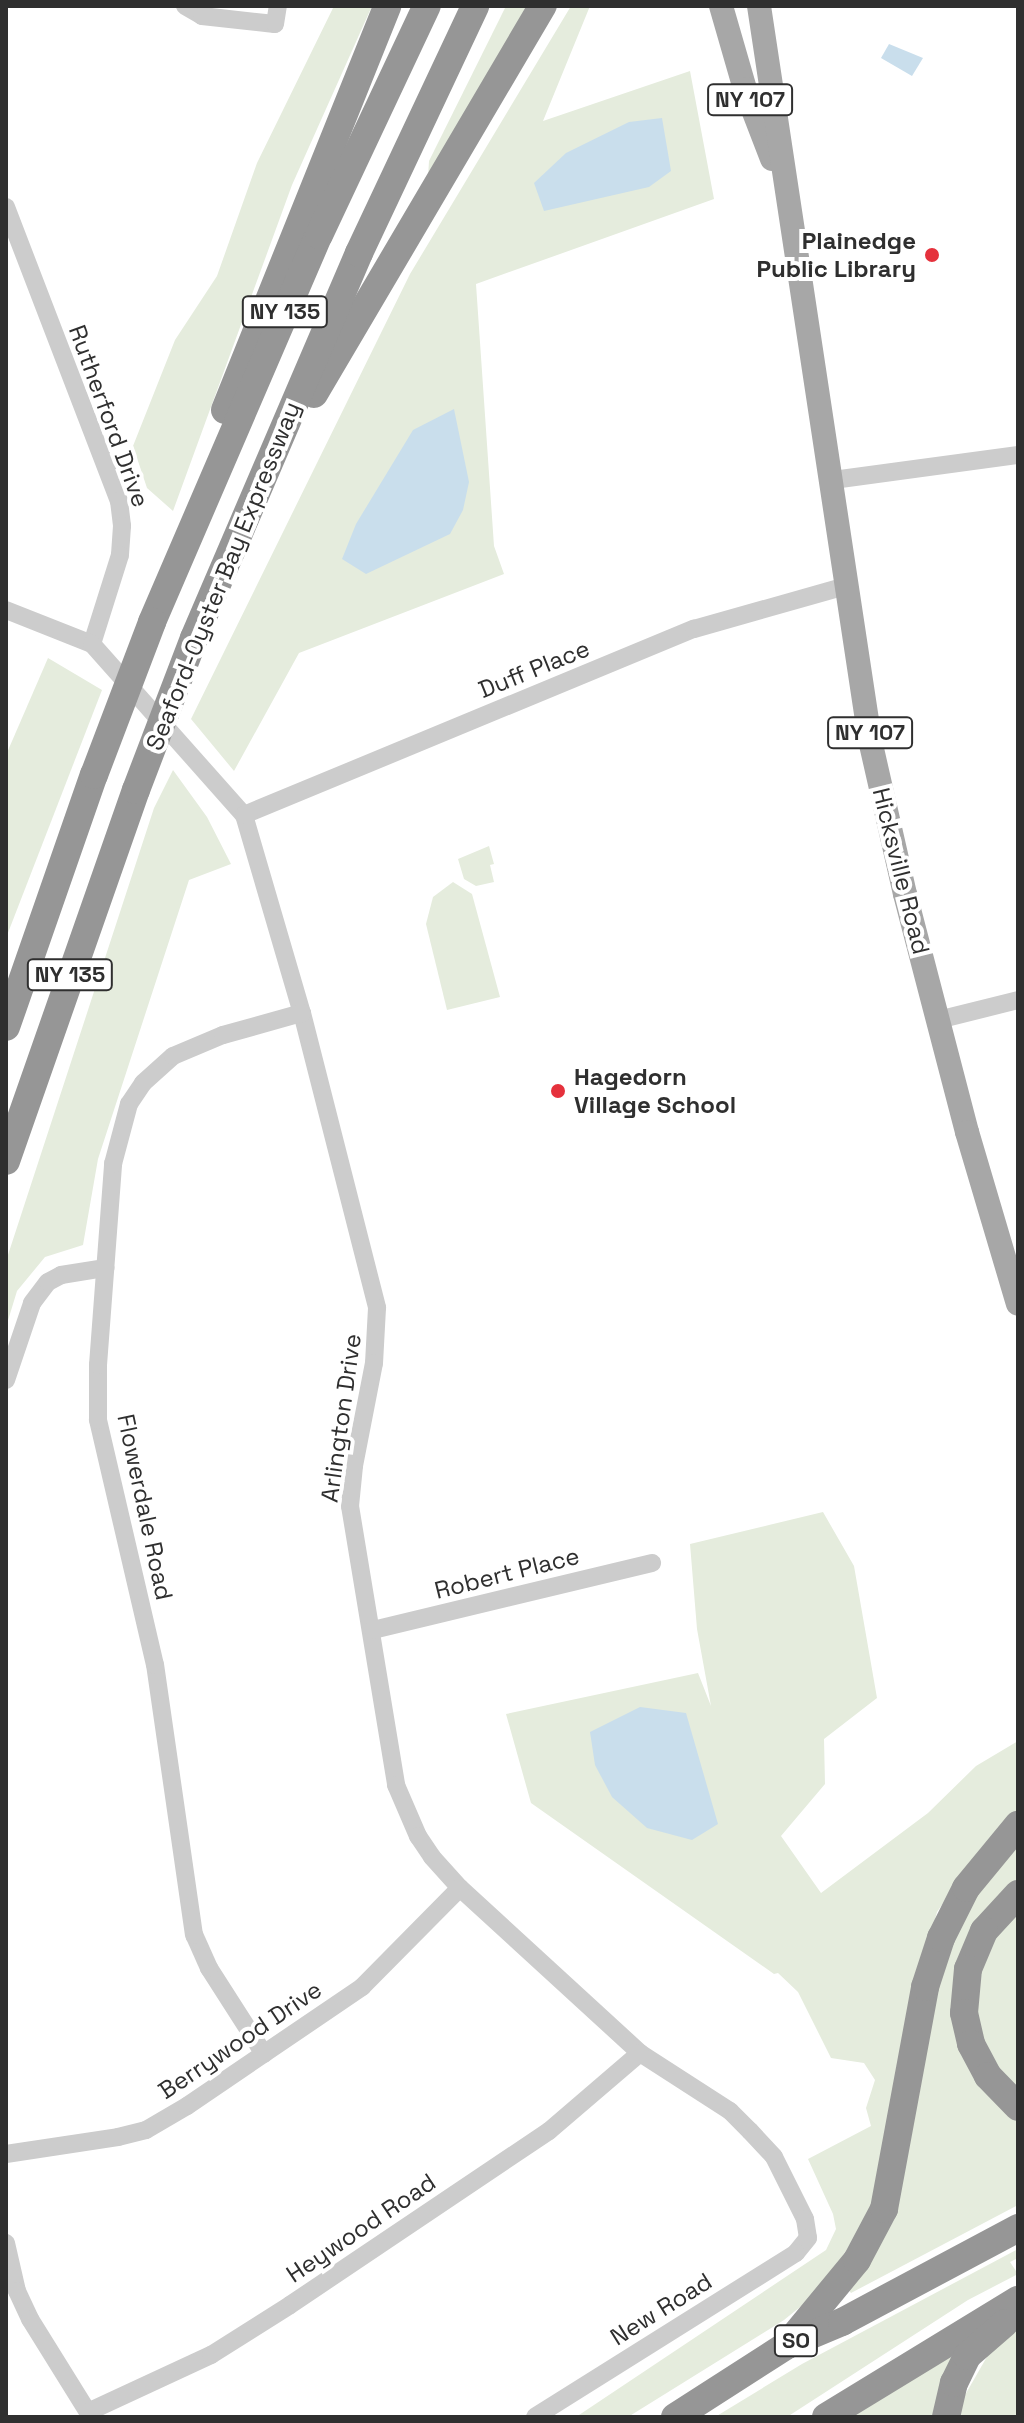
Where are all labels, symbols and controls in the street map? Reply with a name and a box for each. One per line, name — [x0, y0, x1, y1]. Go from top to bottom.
road number: NY 107 — [706, 82, 794, 118]
place label: Plainedge Public Library — [756, 227, 916, 283]
marker: Plainedge Public Library — [923, 246, 941, 264]
road number: NY 135 — [241, 294, 329, 330]
street label: Rutherford Drive — [63, 321, 155, 511]
street label: Seaford-Oyster Bay Expressway — [140, 397, 306, 755]
street label: Duff Place — [474, 634, 594, 704]
road number: NY 107 — [826, 715, 914, 751]
street label: Hicksville Road — [866, 785, 936, 957]
road number: NY 135 — [26, 957, 114, 993]
place label: Hagedorn Village School — [574, 1063, 736, 1119]
marker: Hagedorn Village School — [549, 1082, 567, 1100]
street label: Arlington Drive — [315, 1332, 367, 1504]
street label: Flowerdale Road — [111, 1411, 179, 1603]
street label: Robert Place — [432, 1541, 582, 1605]
street label: Berrywood Drive — [153, 1975, 327, 2105]
street label: Heywood Road — [281, 2167, 441, 2289]
street label: New Road — [605, 2267, 717, 2351]
road number: SO — [772, 2323, 820, 2359]

